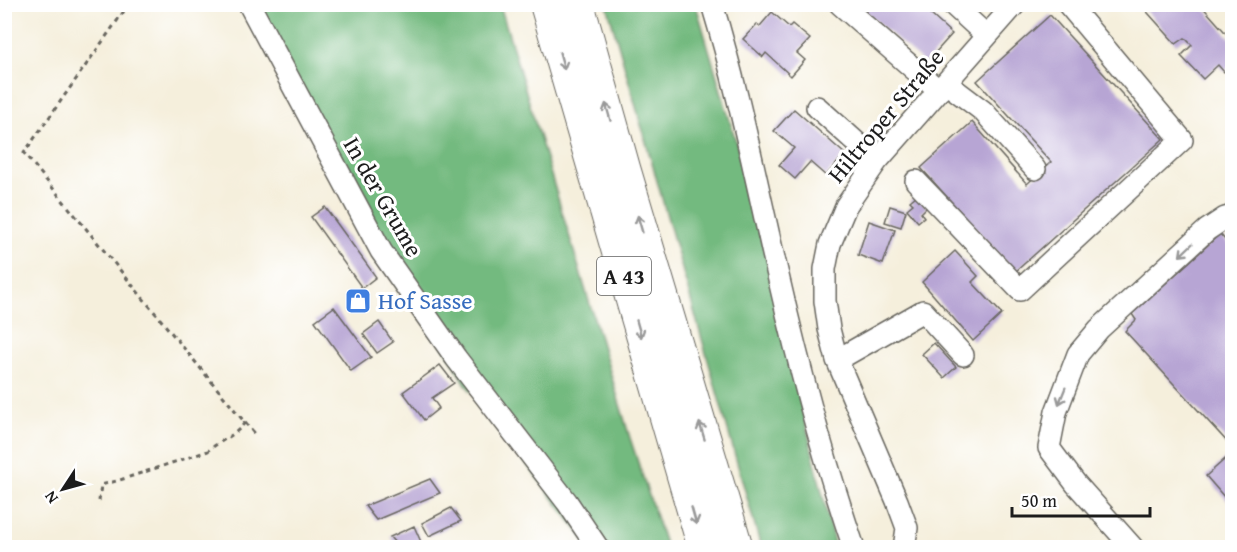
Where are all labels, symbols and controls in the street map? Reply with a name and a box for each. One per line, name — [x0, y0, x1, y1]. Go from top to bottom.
street label: Hiltroper Straße — [819, 41, 952, 190]
one-way arrow — [557, 51, 568, 70]
one-way arrow — [602, 103, 613, 122]
street label: In der Grume — [335, 130, 432, 263]
one-way arrow — [634, 215, 645, 234]
one-way arrow — [1178, 243, 1193, 257]
road number: A 43 — [597, 257, 651, 295]
place label: Hof Sasse — [378, 283, 473, 318]
shop icon: Hof Sasse — [343, 286, 373, 316]
one-way arrow — [634, 319, 645, 338]
one-way arrow — [1056, 387, 1067, 405]
one-way arrow — [696, 422, 707, 441]
north arrow — [33, 459, 93, 519]
scale bar — [1012, 480, 1150, 518]
text: N — [38, 486, 64, 509]
text: 50 m — [1021, 487, 1057, 514]
one-way arrow — [689, 506, 700, 525]

